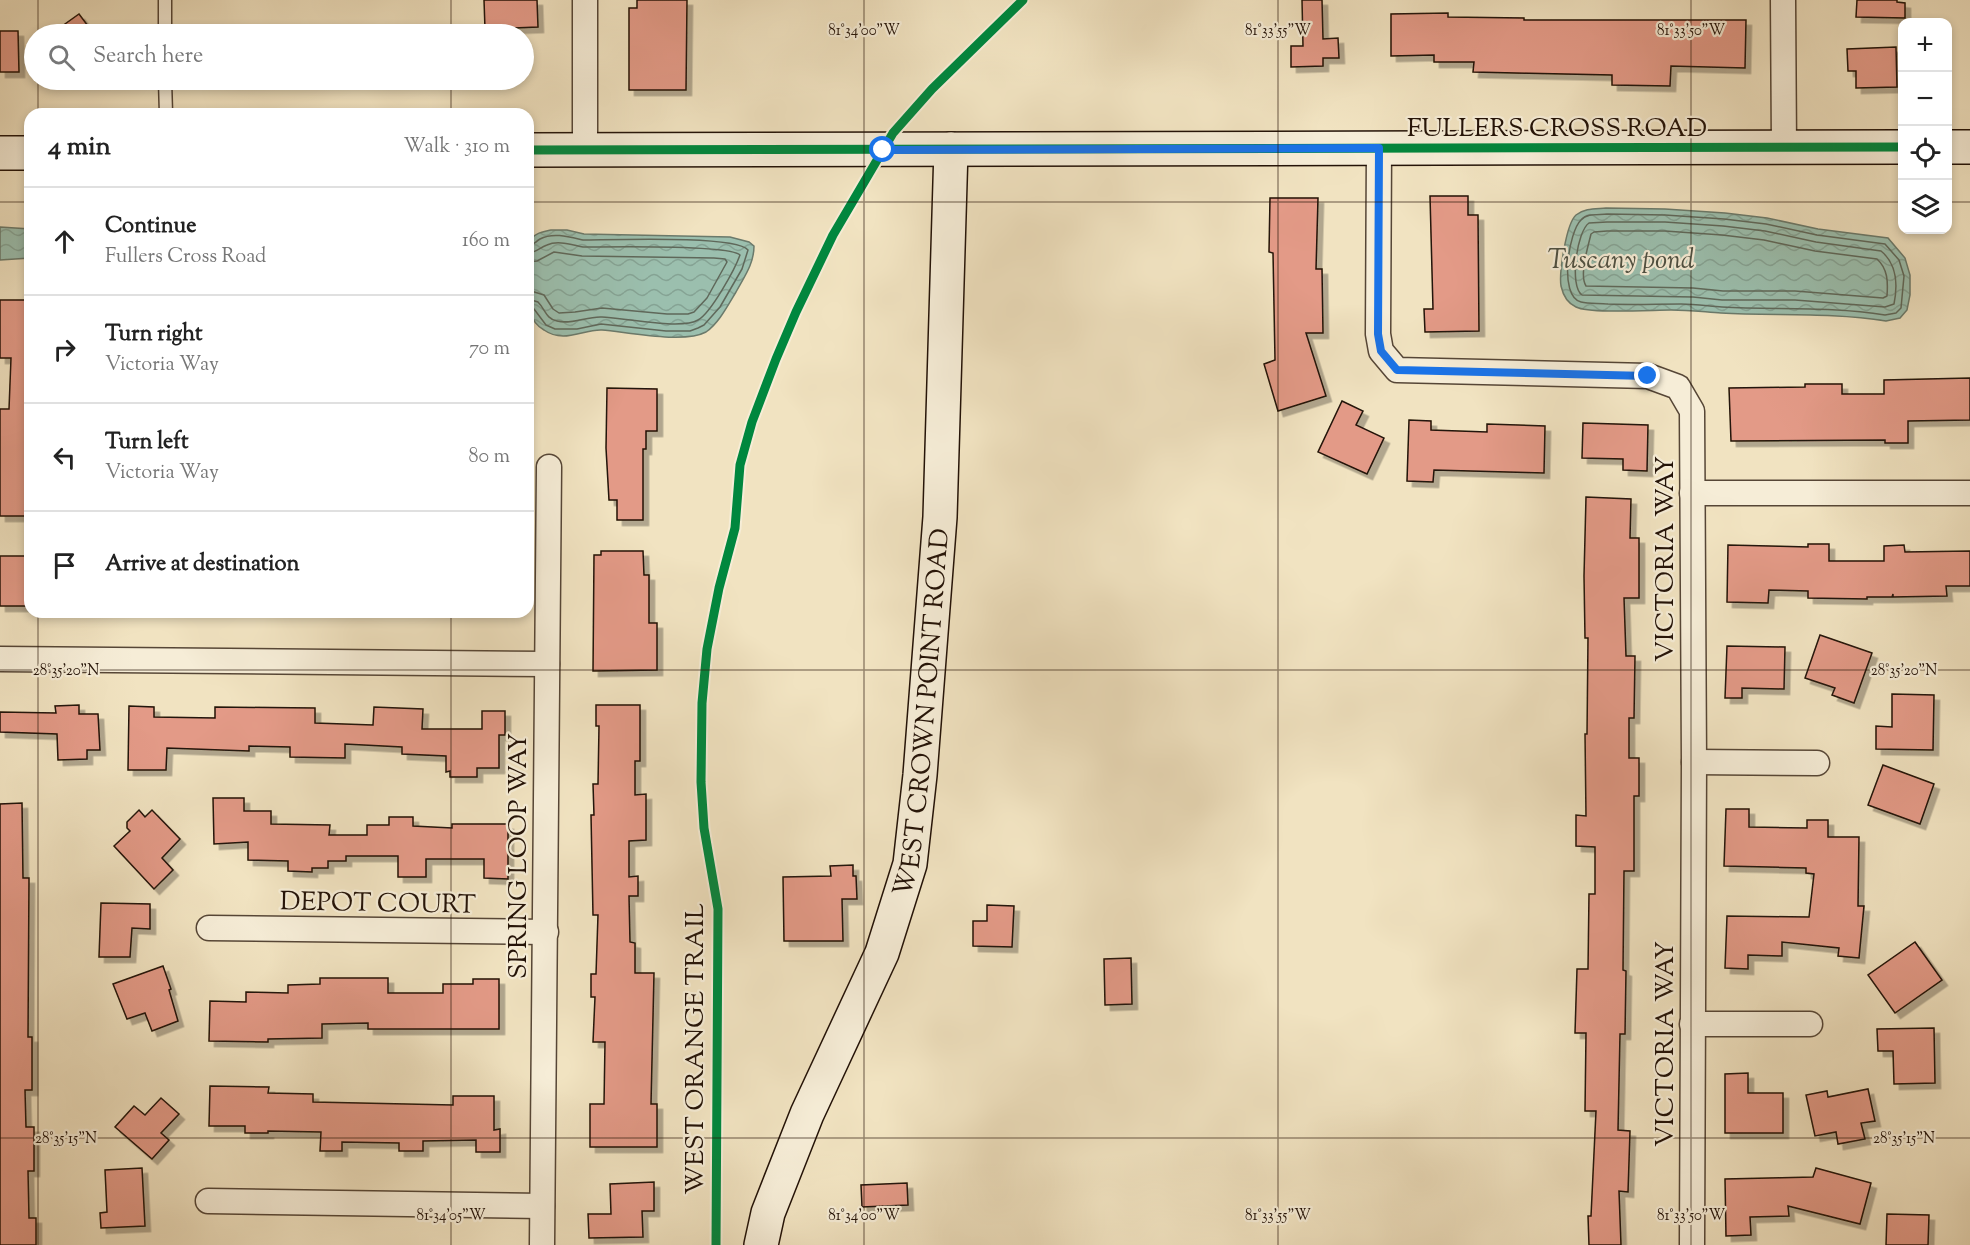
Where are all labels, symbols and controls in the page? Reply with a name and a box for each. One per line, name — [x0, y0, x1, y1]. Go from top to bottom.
map controls — [1898, 18, 1952, 234]
button: + — [1898, 18, 1952, 72]
text: 81°34'00"W — [828, 21, 900, 42]
text: 81°33'55"W — [1245, 21, 1311, 42]
text: 81°33'50"W — [1657, 21, 1725, 42]
search box — [24, 24, 534, 90]
icon: search — [45, 41, 78, 74]
text: Search here — [93, 41, 203, 73]
button: − — [1898, 72, 1952, 126]
street label: FULLERS CROSS ROAD — [1407, 111, 1707, 148]
button: locate — [1898, 126, 1952, 180]
text: 4 min — [48, 129, 111, 166]
text: Walk · 310 m — [403, 133, 510, 162]
route start — [869, 136, 895, 162]
button: layers — [1898, 180, 1952, 234]
text: Continue — [105, 211, 196, 243]
icon: ahead — [48, 225, 81, 258]
text: 160 m — [462, 227, 510, 256]
water label: Tuscany pond — [1548, 242, 1695, 281]
text: Fullers Cross Road — [105, 243, 266, 272]
text: Turn right — [105, 319, 202, 351]
icon: right — [48, 333, 81, 366]
text: 70 m — [469, 335, 510, 364]
text: Victoria Way — [105, 351, 219, 380]
route end — [1634, 362, 1660, 388]
text: Turn left — [105, 427, 188, 459]
icon: left — [48, 441, 81, 474]
text: 80 m — [469, 443, 510, 472]
street label: VICTORIA WAY — [1648, 456, 1685, 662]
text: Victoria Way — [105, 459, 219, 488]
street label: WEST CROWN POINT ROAD — [885, 527, 960, 902]
icon: arrive — [48, 549, 81, 582]
text: Arrive at destination — [105, 549, 300, 581]
text: 28°35'20"N — [33, 661, 99, 682]
text: 28°35'20"N — [1871, 661, 1937, 682]
street label: SPRING LOOP WAY — [501, 733, 538, 979]
street label: DEPOT COURT — [280, 884, 476, 925]
street label: WEST ORANGE TRAIL — [678, 903, 715, 1195]
street label: VICTORIA WAY — [1648, 941, 1685, 1147]
text: 28°35'15"N — [35, 1129, 97, 1150]
text: 28°35'15"N — [1873, 1129, 1935, 1150]
text: 81°34'05"W — [416, 1206, 486, 1227]
text: 81°34'00"W — [828, 1206, 900, 1227]
text: 81°33'55"W — [1245, 1206, 1311, 1227]
text: 81°33'50"W — [1657, 1206, 1725, 1227]

